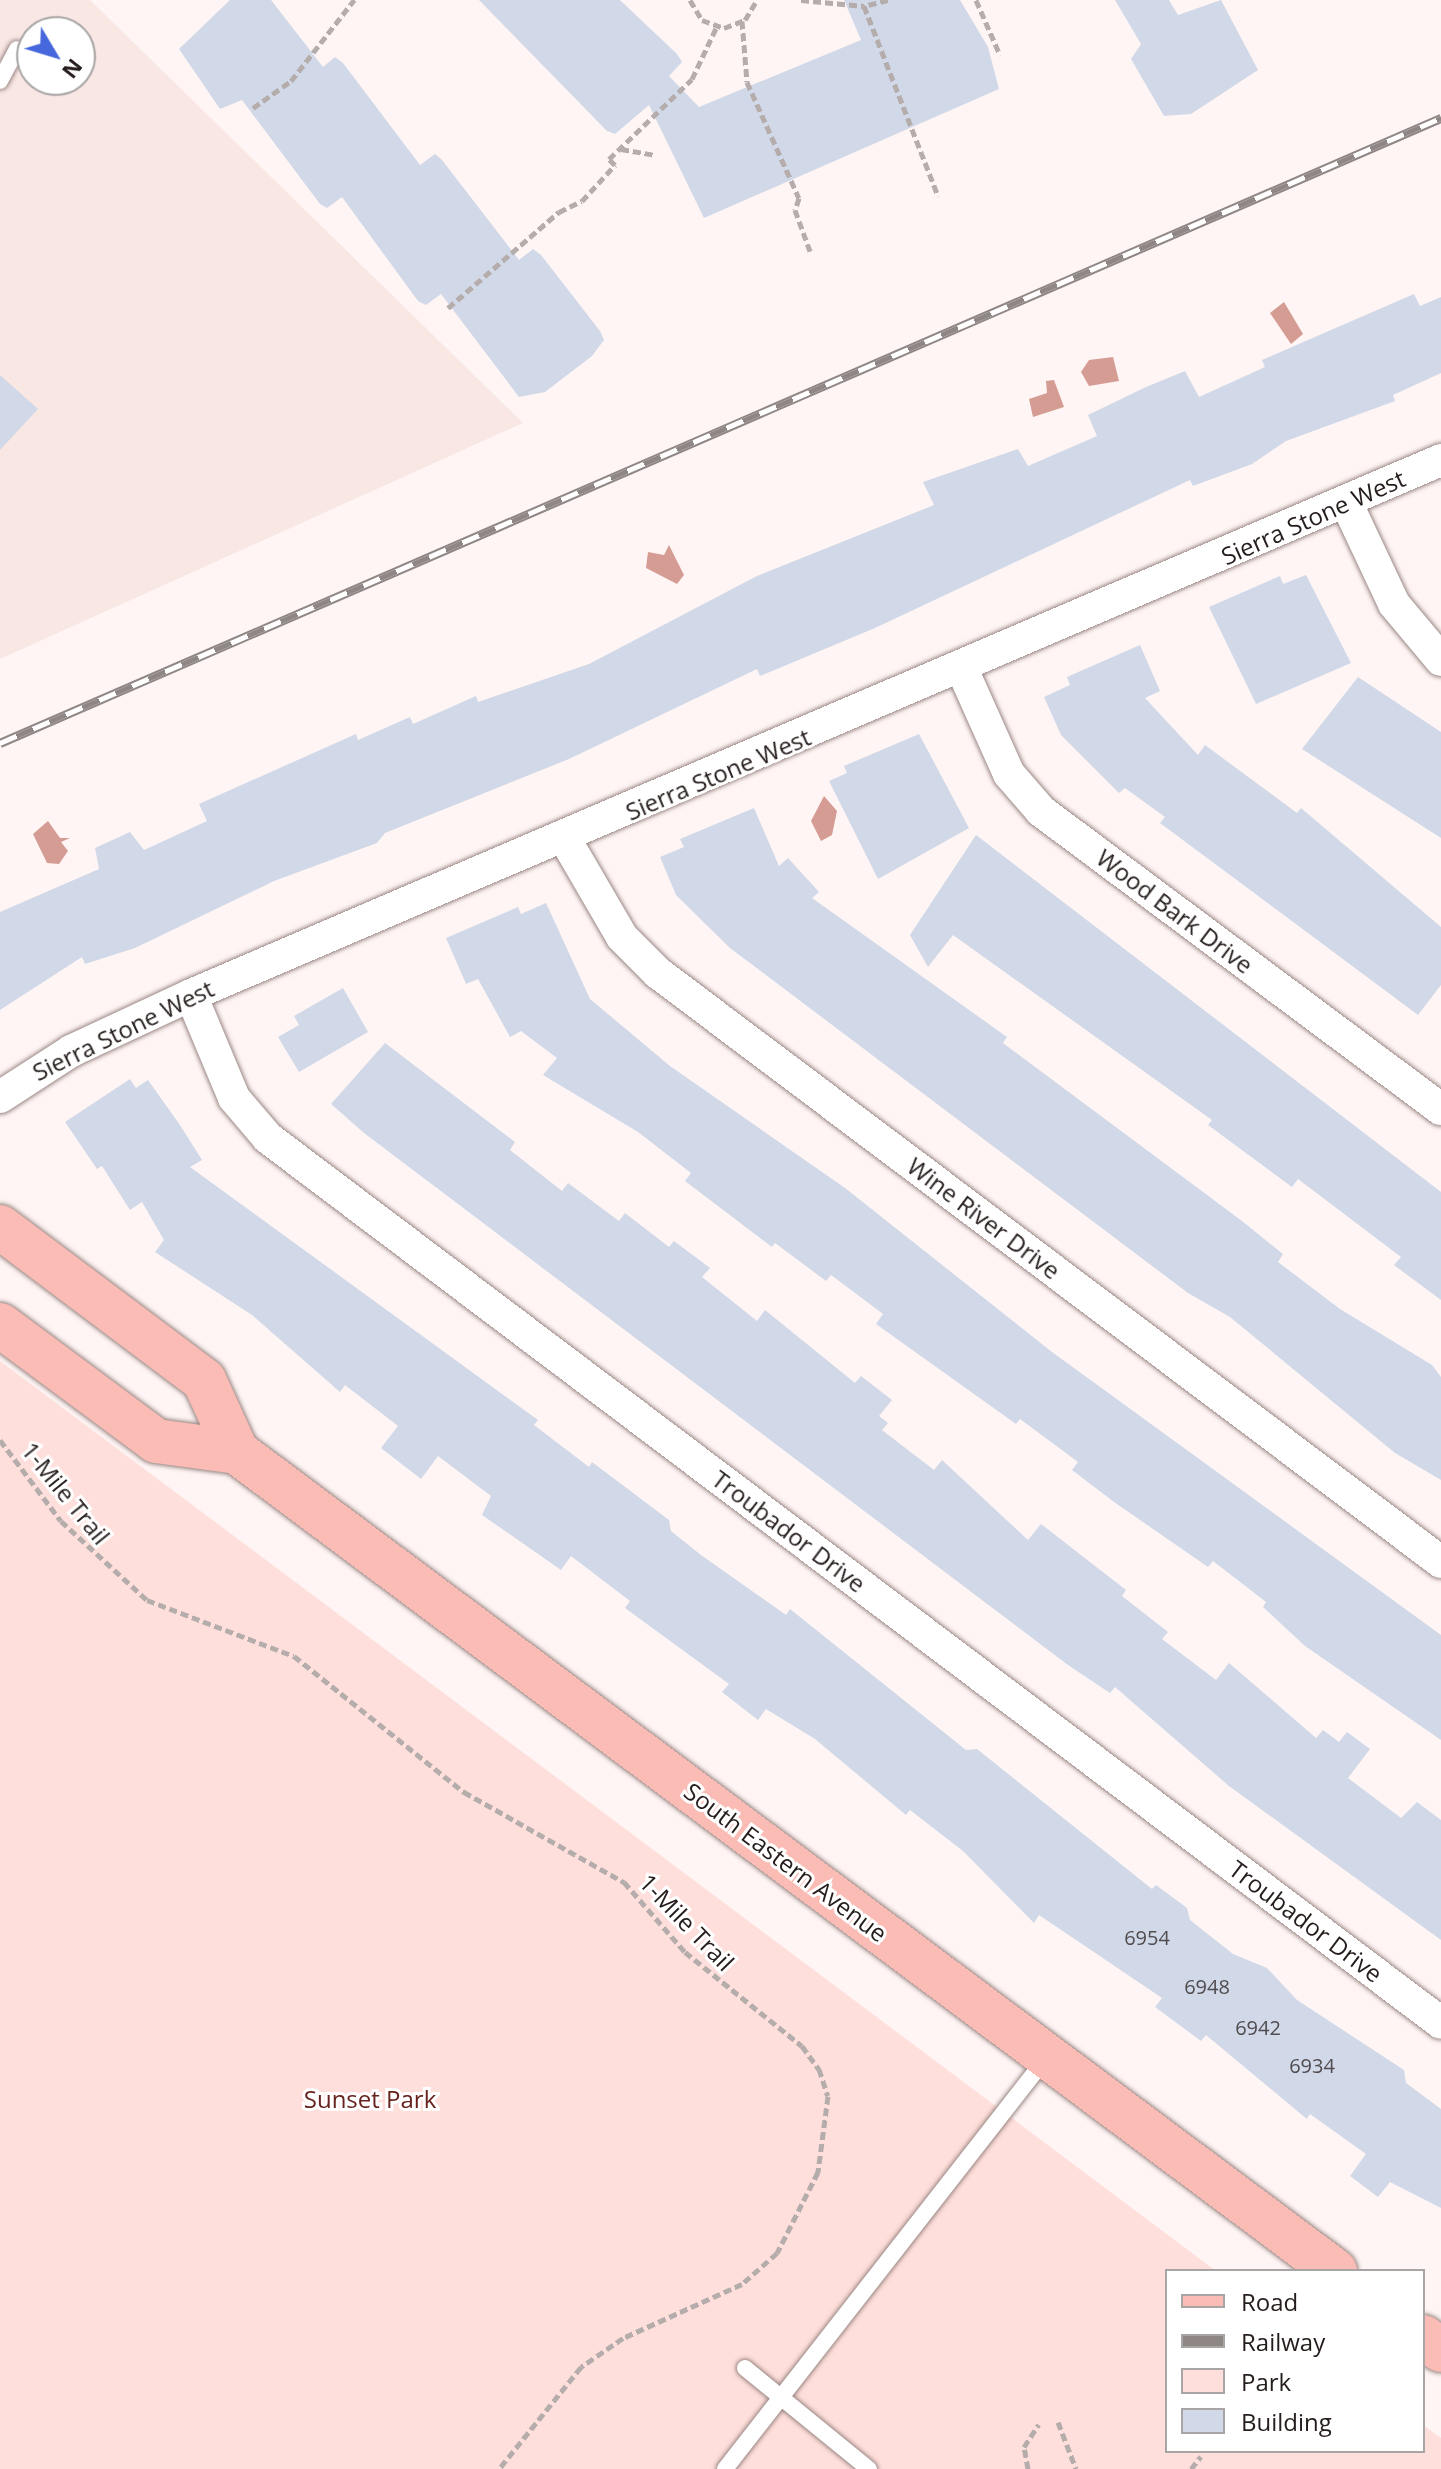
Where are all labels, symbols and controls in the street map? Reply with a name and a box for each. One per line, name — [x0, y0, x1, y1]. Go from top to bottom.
north arrow — [16, 16, 96, 96]
text: N — [56, 53, 91, 86]
street label: Sierra Stone West — [1217, 464, 1409, 570]
street label: Sierra Stone West — [621, 722, 815, 826]
street label: Wood Bark Drive — [1091, 843, 1259, 979]
street label: Sierra Stone West — [28, 974, 218, 1086]
street label: Wine River Drive — [902, 1151, 1066, 1285]
street label: 1-Mile Trail — [16, 1436, 116, 1550]
street label: Troubador Drive — [707, 1464, 871, 1598]
street label: South Eastern Avenue — [679, 1776, 893, 1948]
street label: Troubador Drive — [1224, 1854, 1388, 1988]
street label: 1-Mile Trail — [634, 1868, 740, 1976]
house number: 6954 — [1124, 1925, 1170, 1949]
house number: 6948 — [1184, 1974, 1230, 1998]
house number: 6942 — [1235, 2015, 1281, 2039]
house number: 6934 — [1289, 2053, 1335, 2077]
park label: Sunset Park — [304, 2085, 436, 2113]
legend — [1165, 2269, 1425, 2453]
text: Road — [1241, 2285, 1298, 2318]
text: Railway — [1241, 2325, 1325, 2358]
text: Park — [1241, 2365, 1291, 2398]
text: Building — [1241, 2405, 1332, 2438]

